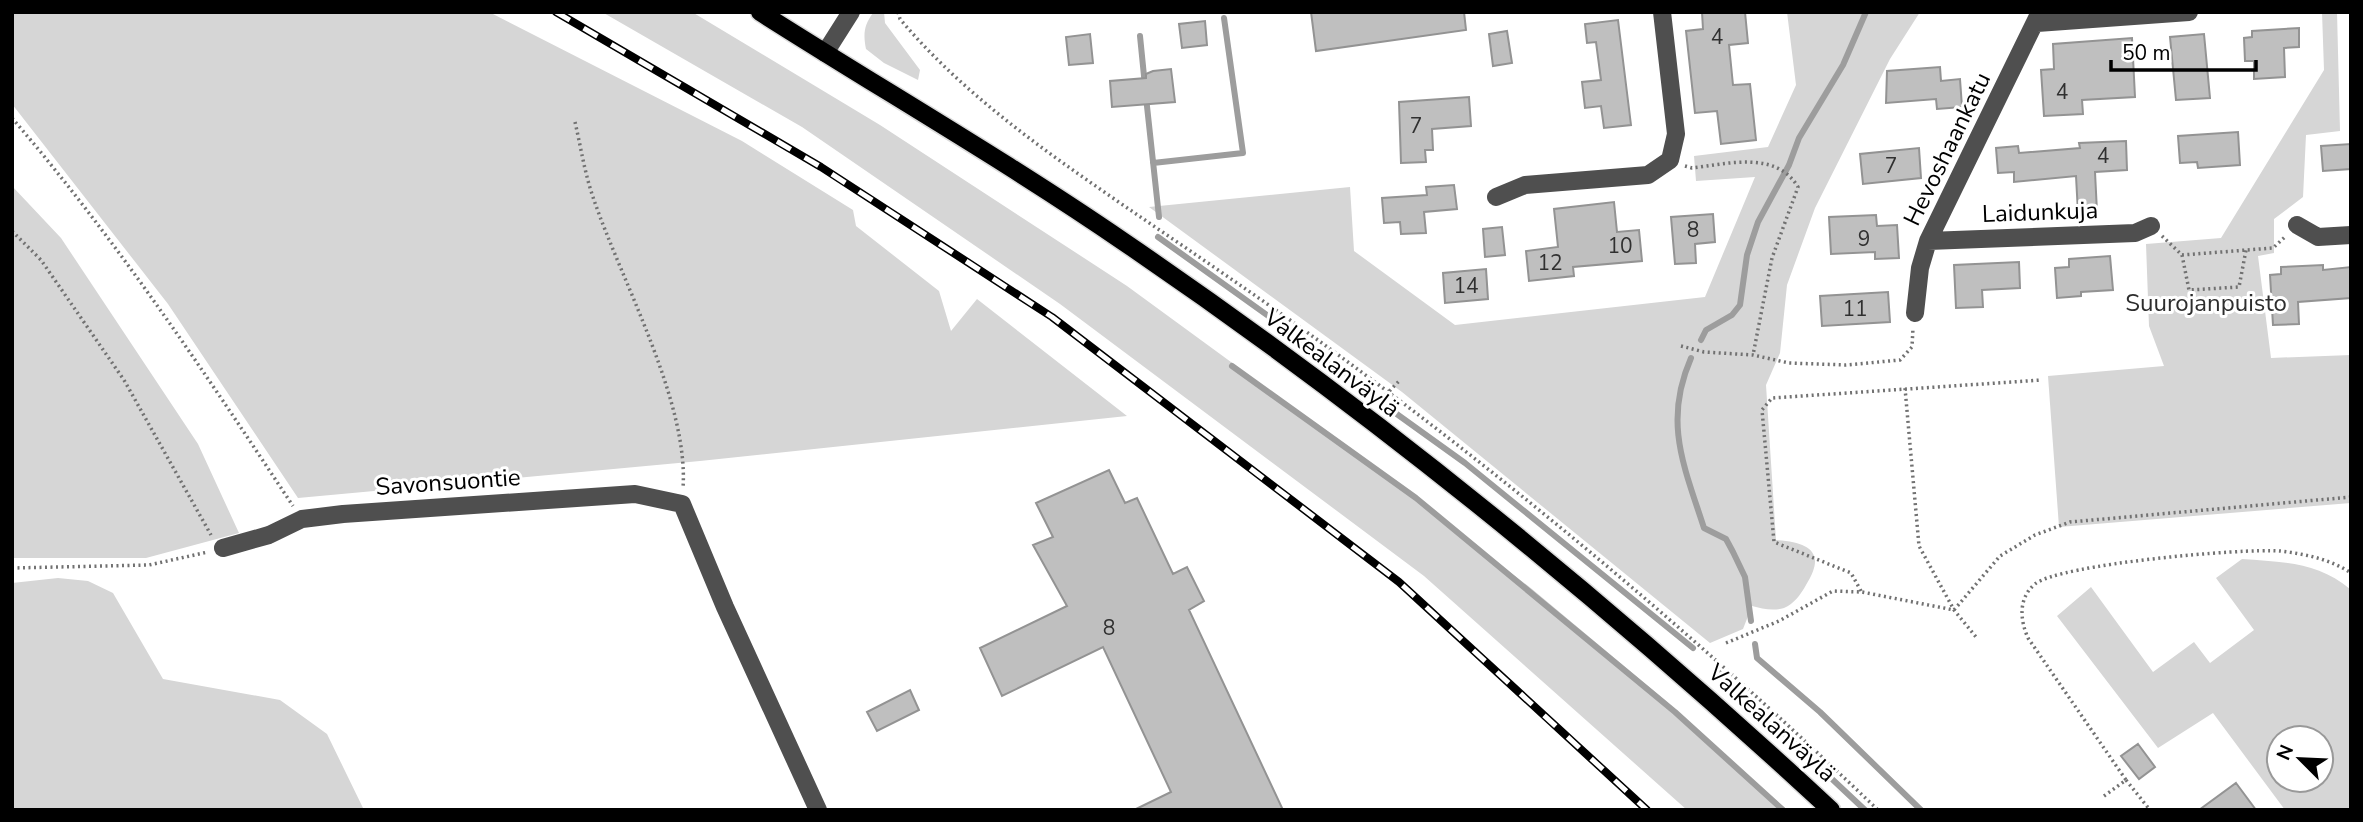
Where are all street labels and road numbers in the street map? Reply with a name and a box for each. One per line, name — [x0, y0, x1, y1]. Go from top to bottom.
street label: Hevoshaankatu — [1896, 67, 1998, 231]
street label: Laidunkuja — [1981, 194, 2099, 230]
street label: Valkealanväylä — [1257, 301, 1406, 425]
street label: Savonsuontie — [374, 461, 522, 503]
street label: Valkealanväylä — [1700, 656, 1843, 789]

